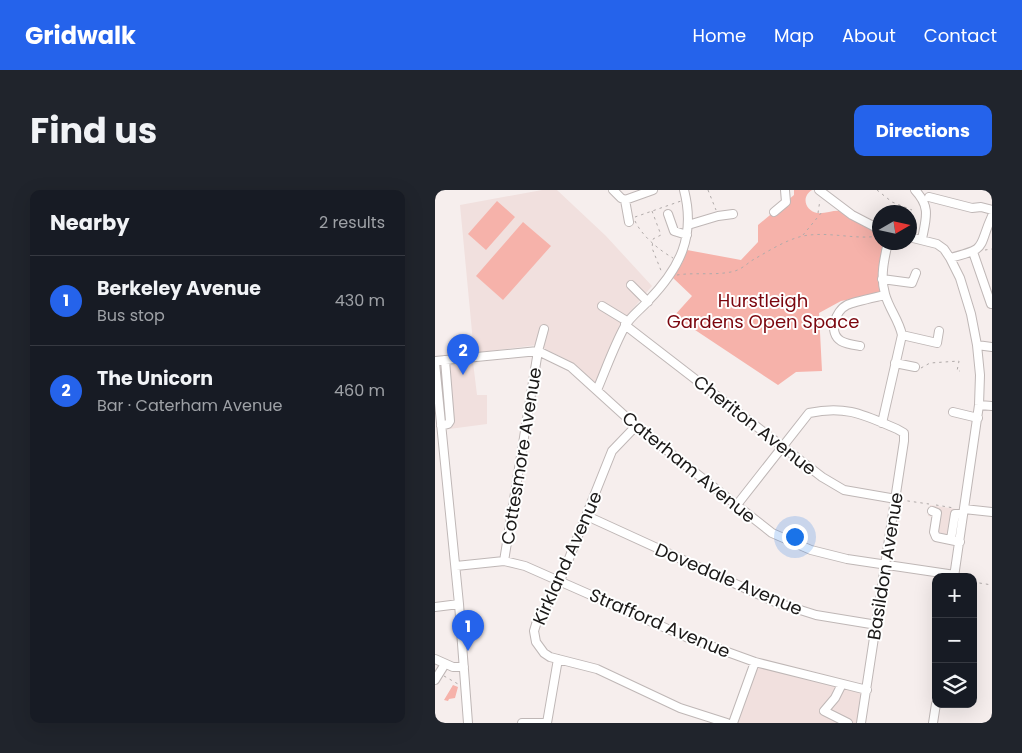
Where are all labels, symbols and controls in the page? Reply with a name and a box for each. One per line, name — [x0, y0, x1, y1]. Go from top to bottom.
text: Gridwalk — [25, 19, 136, 52]
text: Home — [692, 23, 746, 48]
text: Map — [774, 23, 814, 48]
text: About — [842, 23, 896, 48]
text: Contact — [924, 23, 997, 48]
button: Directions — [854, 105, 992, 156]
text: Find us — [30, 106, 157, 155]
north arrow — [872, 205, 917, 250]
text: Nearby — [50, 208, 130, 237]
text: 2 results — [319, 211, 385, 234]
text: Berkeley Avenue — [97, 275, 261, 302]
park label: Hurstleigh Gardens Open Space — [667, 288, 859, 334]
text: 1 — [63, 289, 69, 312]
text: 430 m — [335, 289, 385, 312]
text: Bus stop — [97, 304, 165, 327]
pin: 2 — [447, 334, 479, 375]
text: The Unicorn — [97, 365, 213, 392]
street label: Cottesmore Avenue — [495, 365, 547, 547]
street label: Cheriton Avenue — [688, 369, 822, 481]
text: 2 — [61, 379, 71, 402]
text: 460 m — [334, 379, 385, 402]
text: Bar · Caterham Avenue — [97, 394, 282, 417]
street label: Caterham Avenue — [617, 405, 761, 529]
street label: Kirkland Avenue — [526, 487, 608, 629]
street label: Basildon Avenue — [861, 490, 909, 642]
your location — [782, 524, 808, 550]
street label: Dovedale Avenue — [651, 537, 807, 621]
map controls — [932, 573, 977, 708]
button: + — [932, 573, 977, 618]
street label: Strafford Avenue — [586, 582, 734, 664]
pin: 1 — [452, 610, 484, 651]
button: − — [932, 618, 977, 663]
button: layers — [932, 663, 977, 708]

